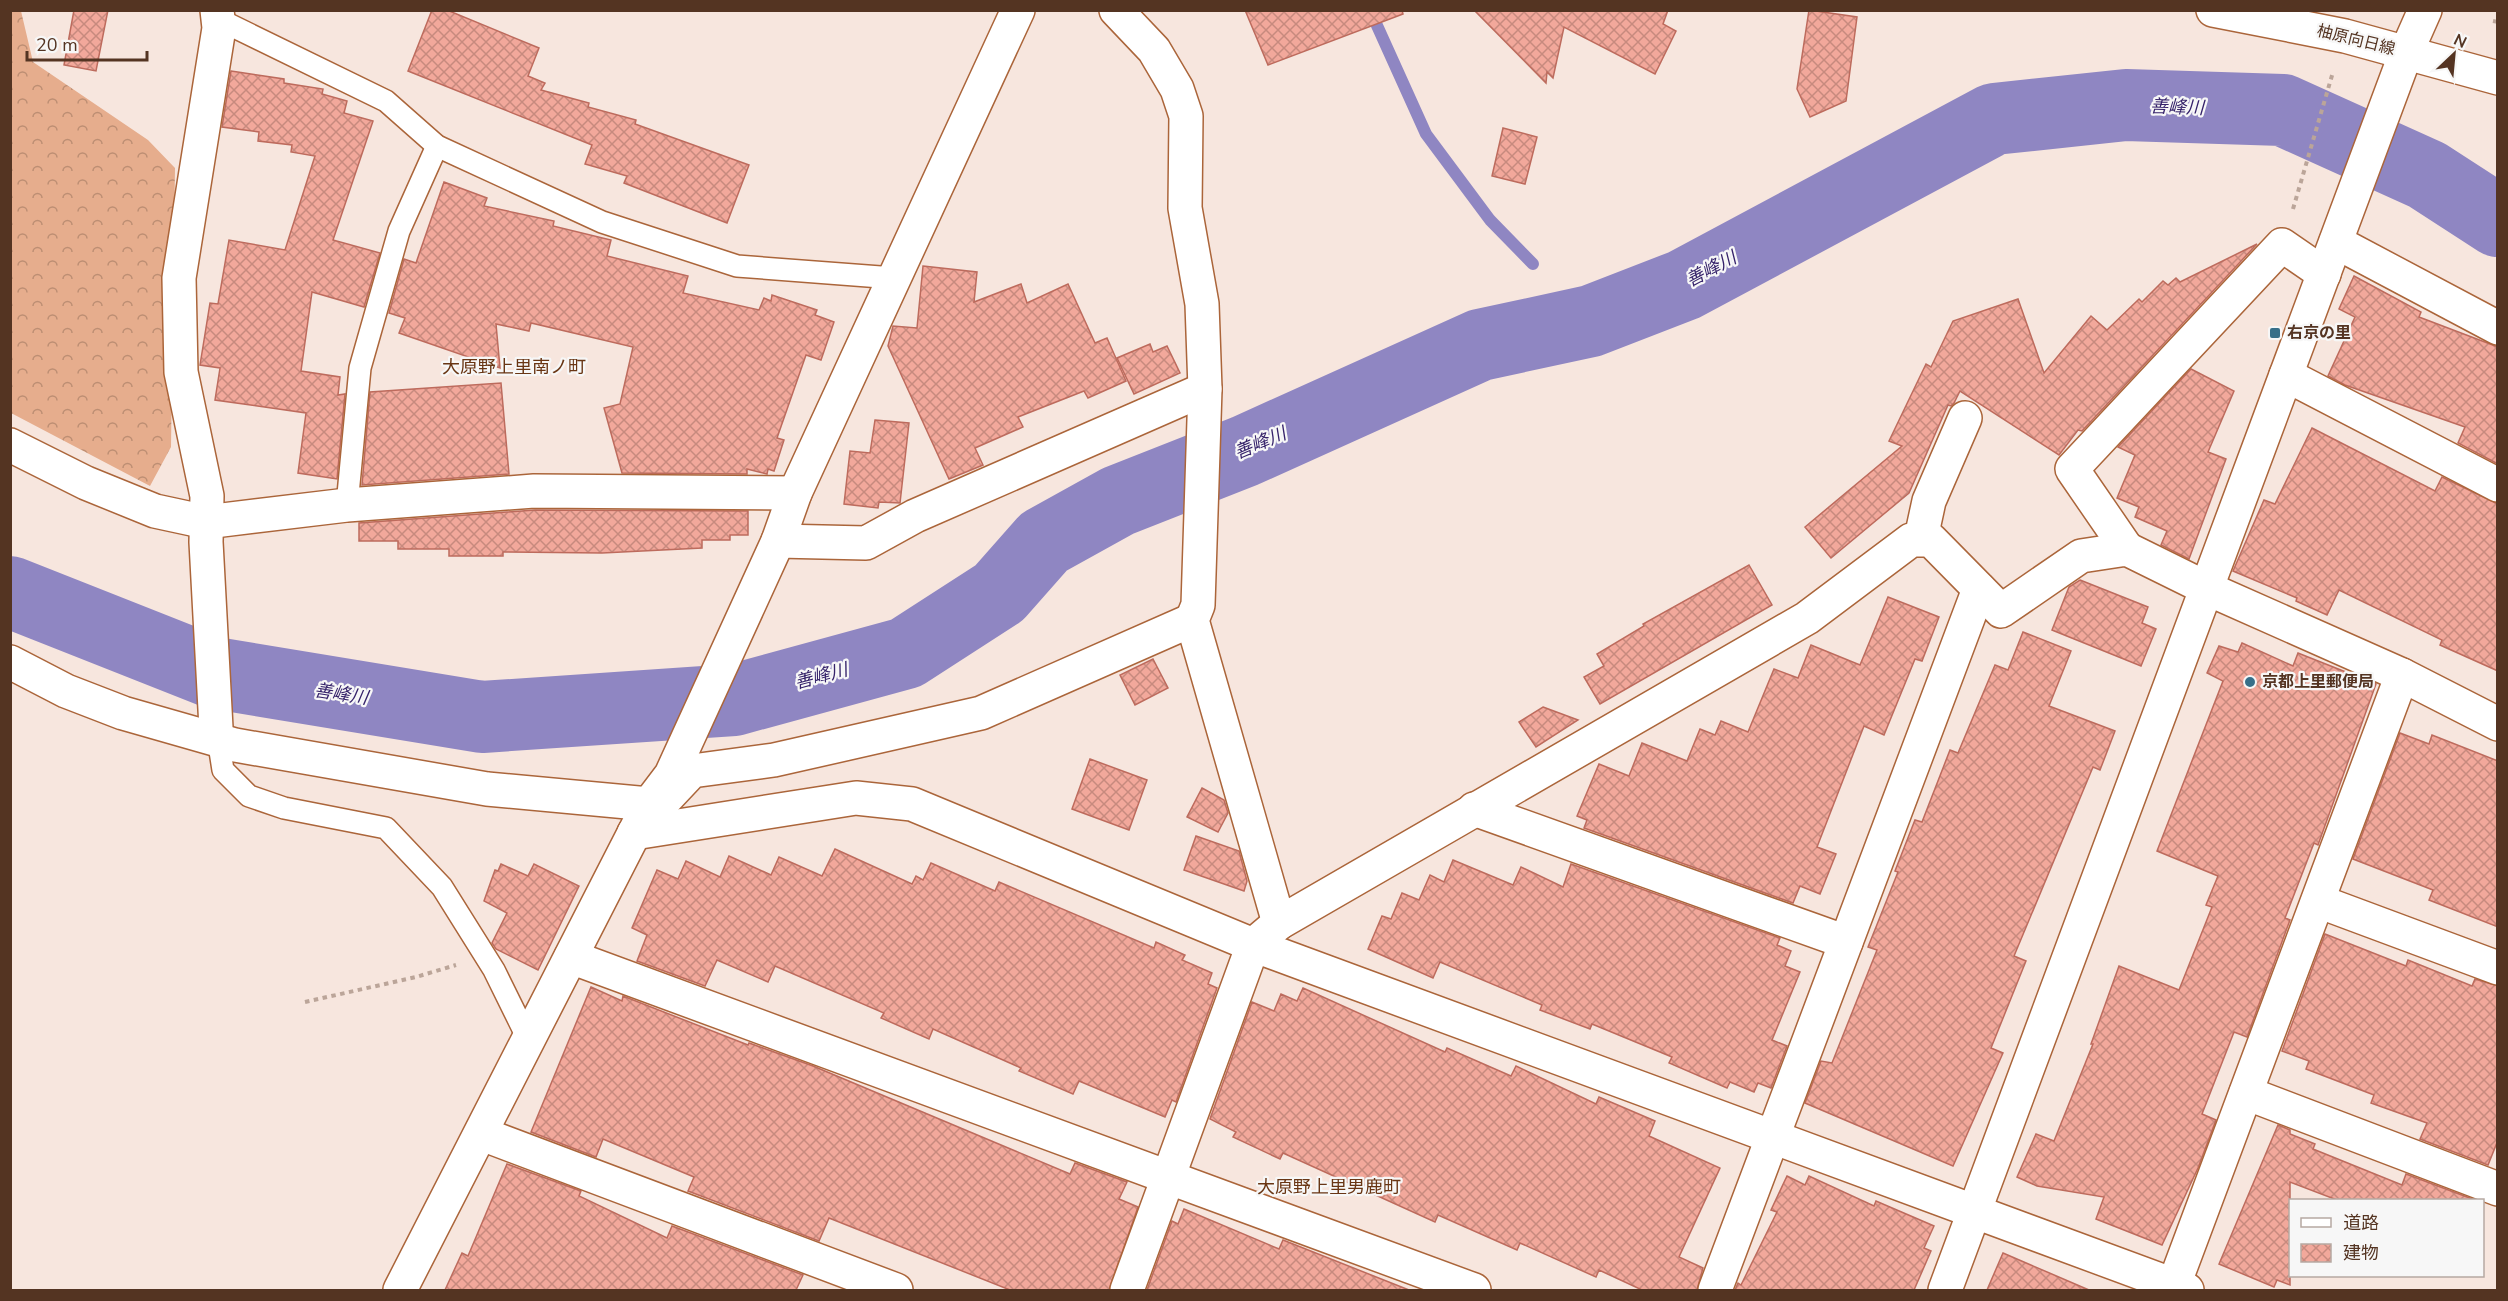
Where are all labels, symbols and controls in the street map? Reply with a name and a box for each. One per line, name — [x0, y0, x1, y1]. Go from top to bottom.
street label: 柚原向日線 — [2315, 20, 2397, 60]
scale bar — [27, 24, 147, 62]
north arrow — [2424, 24, 2484, 84]
text: N — [2450, 29, 2470, 54]
text: 20 m — [36, 33, 78, 57]
water label: 善峰川 — [2150, 94, 2206, 120]
water label: 善峰川 — [1682, 245, 1742, 292]
place label: 右京の里 — [2287, 322, 2351, 344]
marker: 右京の里 — [2268, 326, 2282, 340]
district label: 大原野上里南ノ町 — [442, 355, 586, 379]
water label: 善峰川 — [1230, 421, 1291, 465]
water label: 善峰川 — [792, 657, 852, 695]
place label: 京都上里郵便局 — [2262, 671, 2374, 693]
marker: 京都上里郵便局 — [2243, 675, 2257, 689]
water label: 善峰川 — [312, 678, 372, 710]
district label: 大原野上里男鹿町 — [1257, 1175, 1401, 1199]
legend — [2289, 1199, 2484, 1277]
text: 道路 — [2343, 1211, 2379, 1235]
text: 建物 — [2343, 1241, 2379, 1265]

